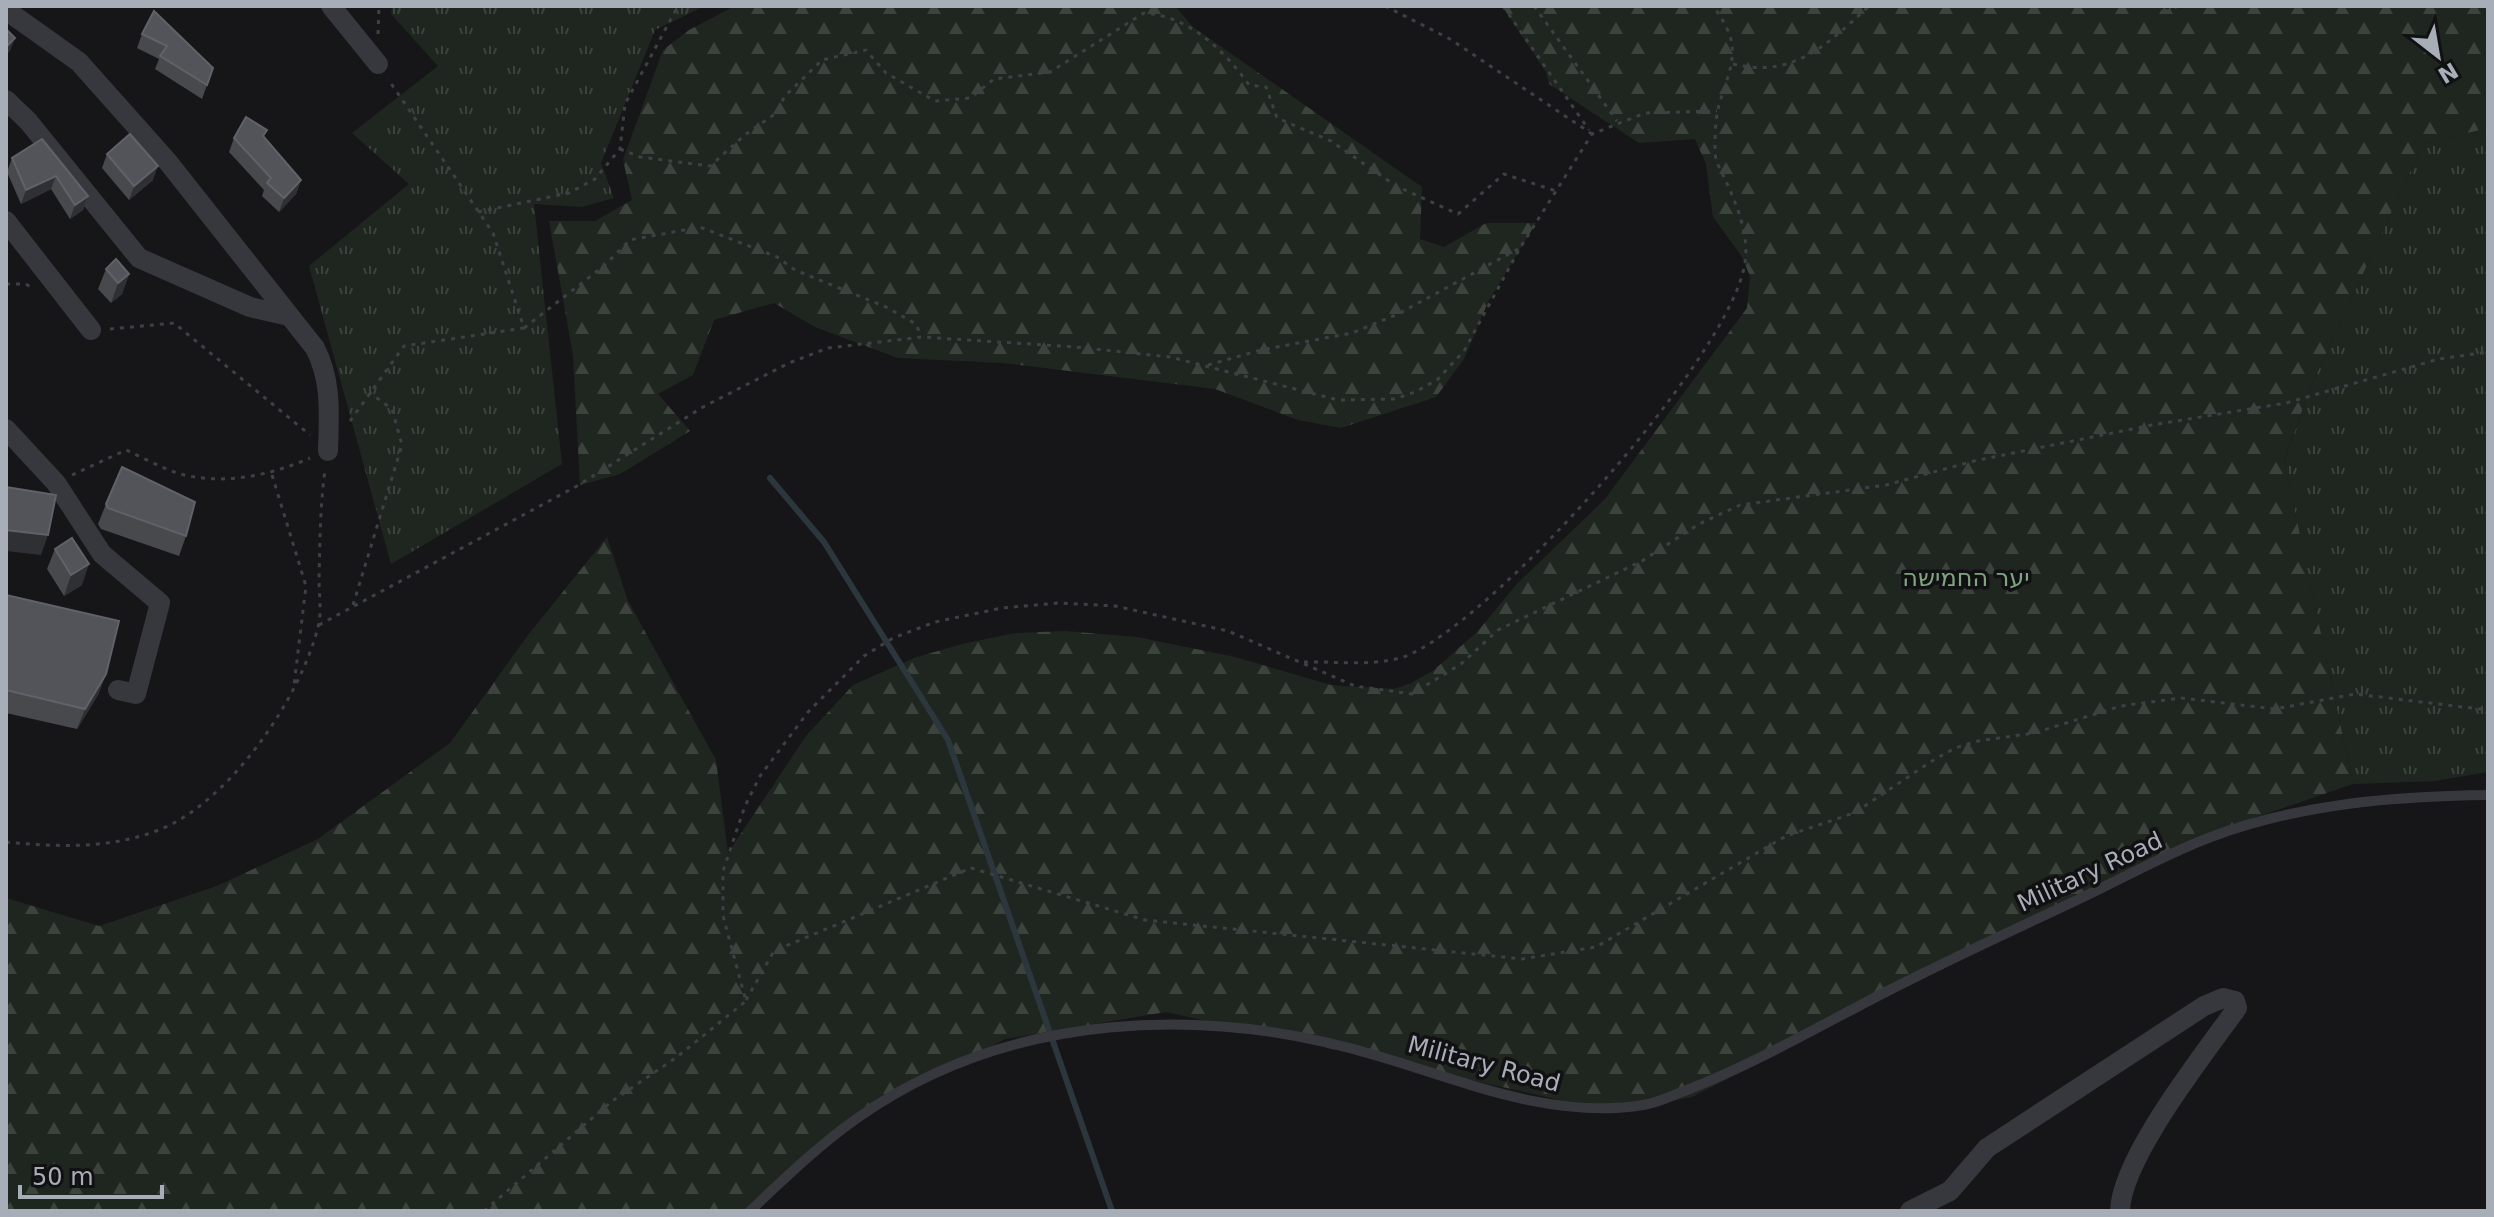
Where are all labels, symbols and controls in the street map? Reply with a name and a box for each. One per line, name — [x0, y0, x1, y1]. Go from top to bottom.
north arrow — [2398, 16, 2478, 96]
text: N — [2434, 57, 2462, 88]
park label: יער החמישה — [1902, 564, 2030, 592]
street label: Military Road — [2013, 826, 2167, 918]
street label: Military Road — [1405, 1030, 1563, 1098]
scale bar — [20, 1149, 162, 1199]
text: 50 m — [32, 1163, 94, 1191]

